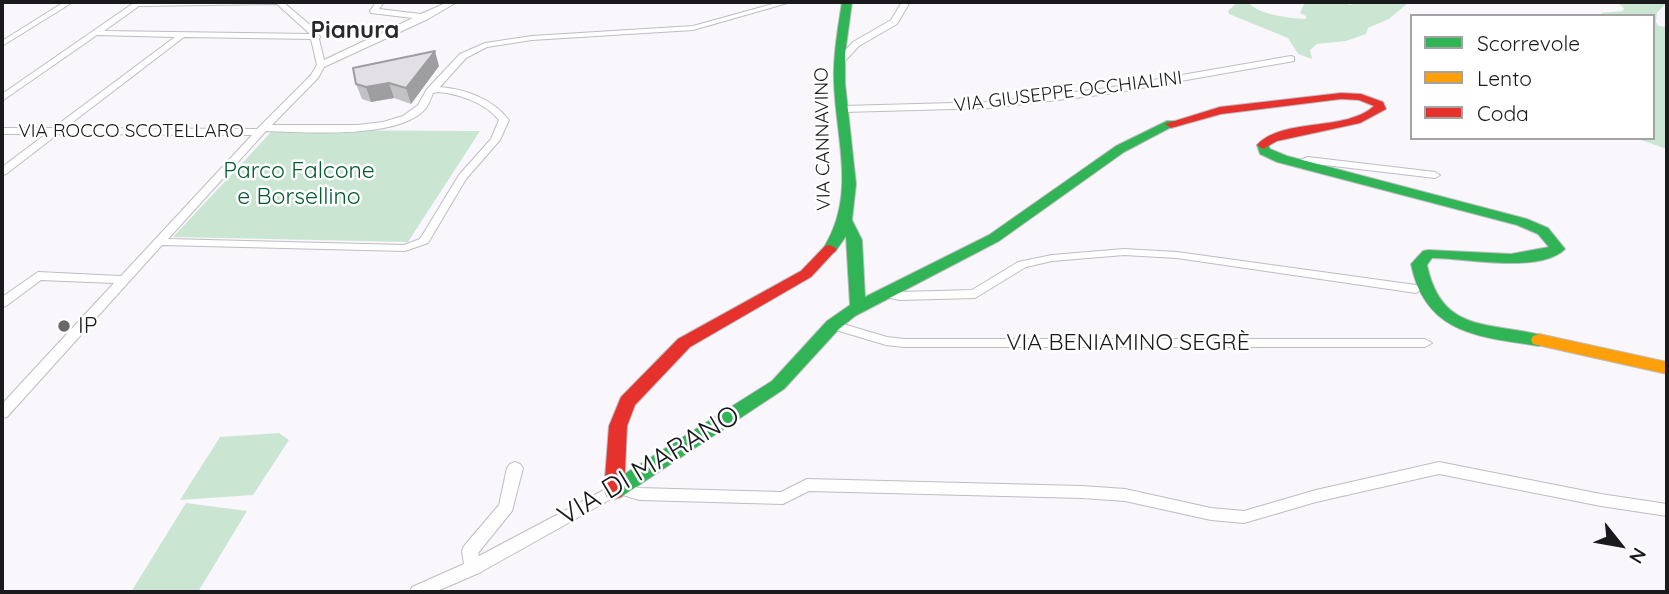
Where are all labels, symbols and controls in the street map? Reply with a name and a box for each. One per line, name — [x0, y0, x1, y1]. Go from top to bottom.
legend — [1410, 14, 1655, 140]
district label: Pianura — [311, 17, 399, 45]
text: Scorrevole — [1477, 30, 1580, 56]
text: Lento — [1477, 65, 1532, 91]
street label: VIA CANNAVINO — [810, 67, 836, 211]
street label: VIA GIUSEPPE OCCHIALINI — [953, 67, 1183, 117]
text: Coda — [1477, 100, 1529, 126]
street label: VIA ROCCO SCOTELLARO — [18, 120, 244, 142]
park label: Parco Falcone e Borsellino — [223, 157, 375, 211]
place label: IP — [78, 312, 97, 340]
marker: IP — [56, 318, 72, 334]
street label: VIA BENIAMINO SEGRÈ — [1006, 329, 1250, 357]
street label: VIA DI MARANO — [552, 399, 746, 533]
north arrow — [1585, 510, 1655, 580]
text: N — [1624, 544, 1652, 568]

